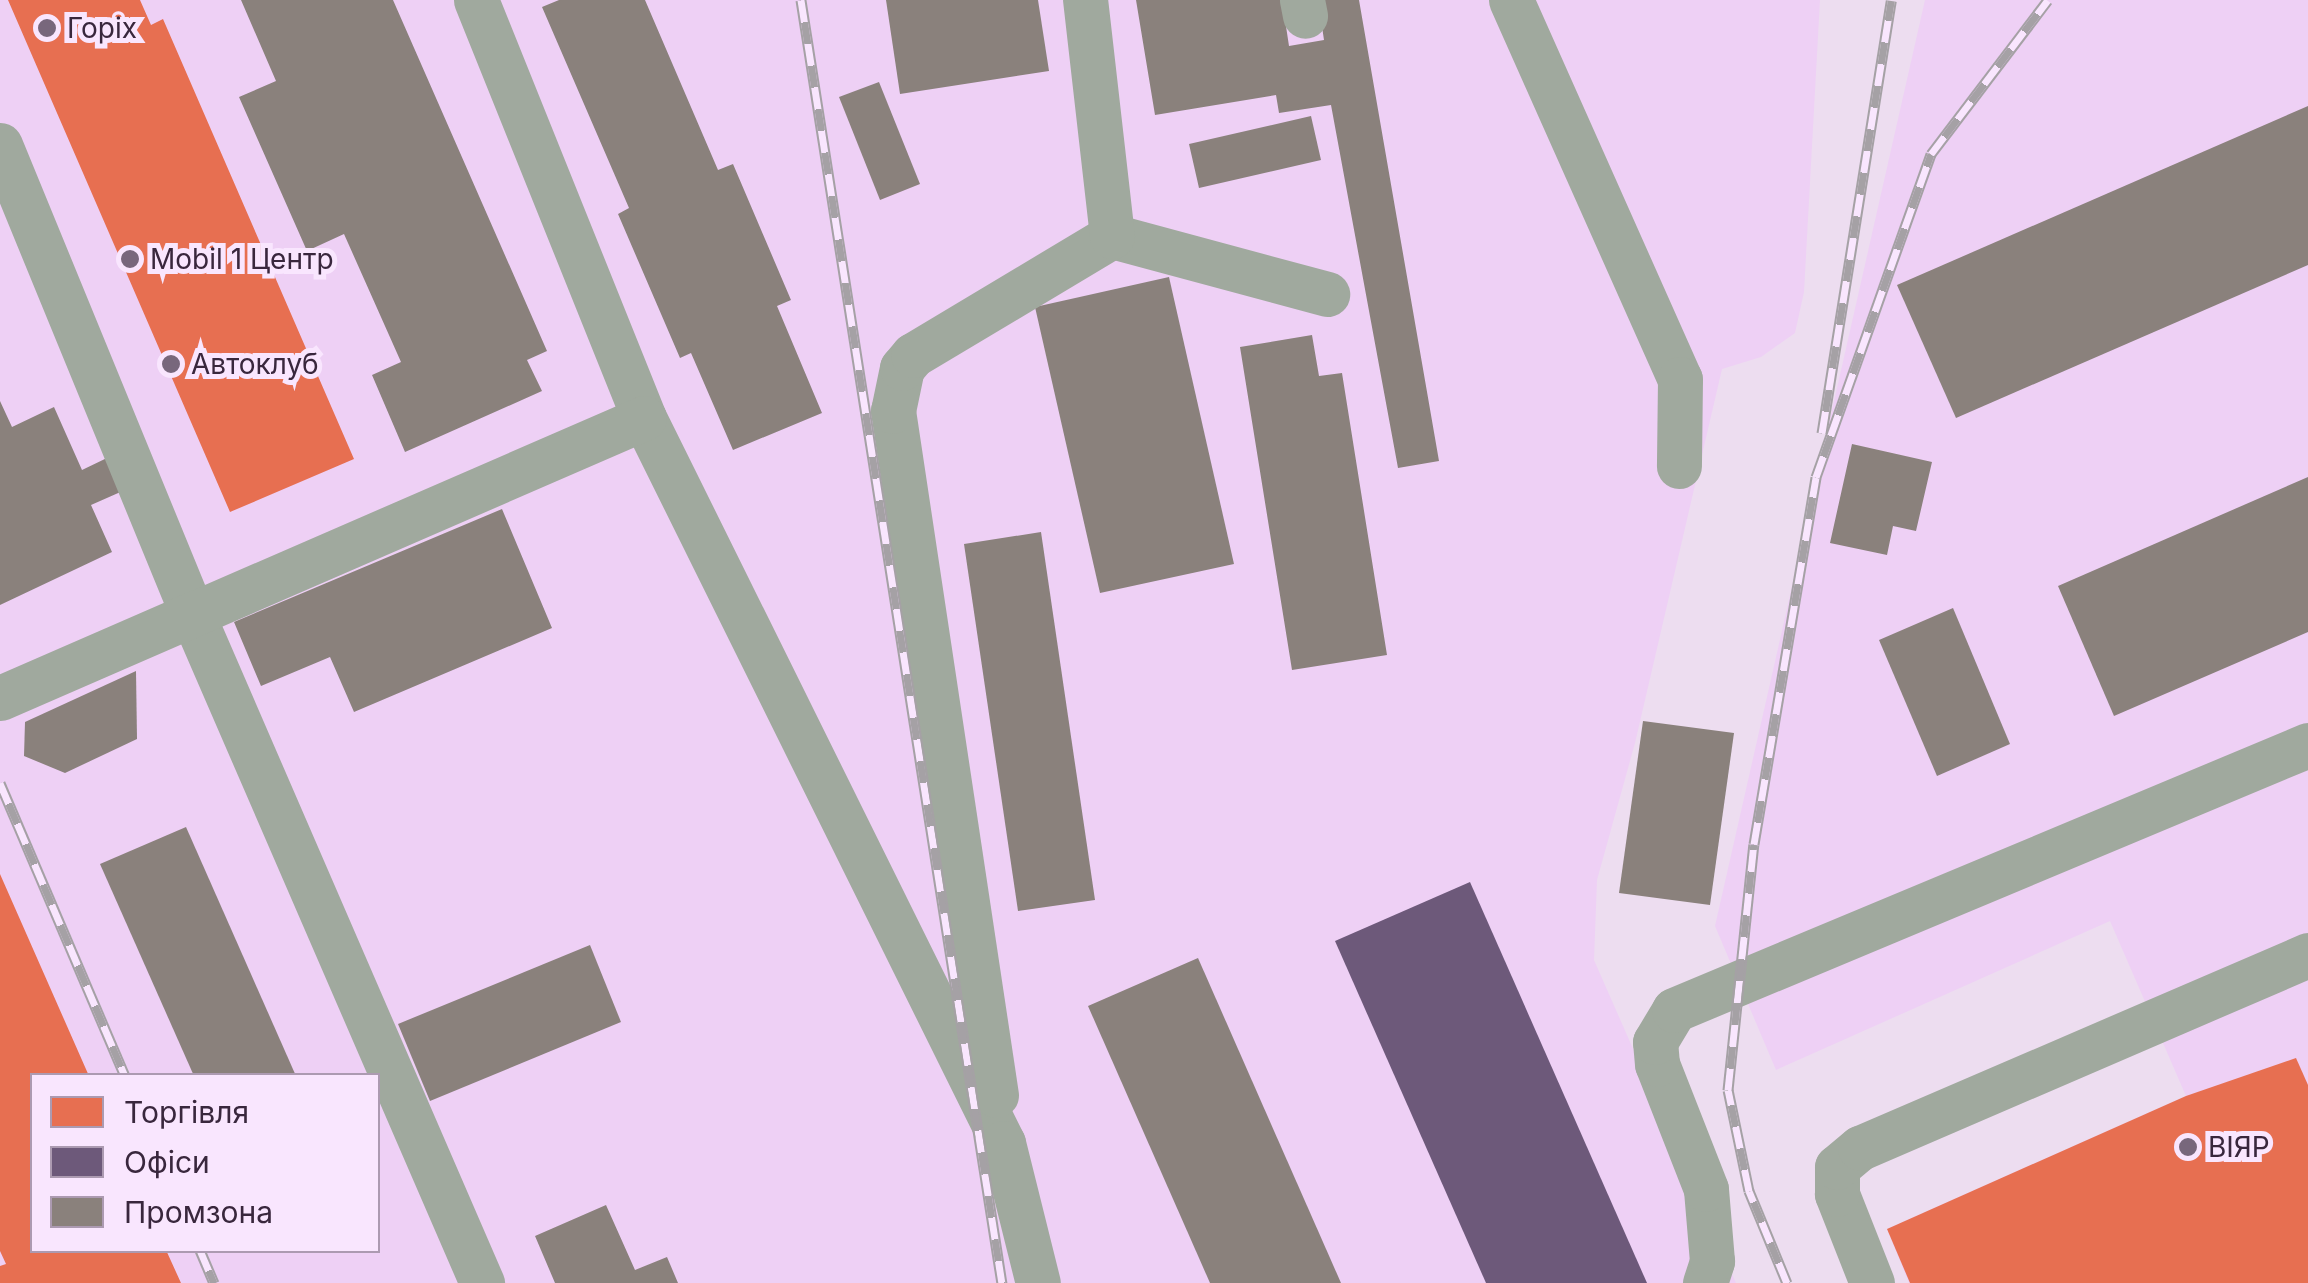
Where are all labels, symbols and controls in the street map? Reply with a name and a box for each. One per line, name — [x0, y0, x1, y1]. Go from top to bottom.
place label: Горіх — [67, 11, 137, 45]
marker: Горіх — [36, 17, 58, 39]
place label: Mobil 1 Центр — [150, 242, 334, 276]
marker: Mobil 1 Центр — [119, 248, 141, 270]
place label: Автоклуб — [191, 347, 319, 381]
marker: Автоклуб — [160, 353, 182, 375]
legend — [30, 1073, 380, 1253]
text: Торгівля — [124, 1094, 249, 1130]
place label: ВІЯР — [2208, 1130, 2270, 1164]
marker: ВІЯР — [2177, 1136, 2199, 1158]
text: Офіси — [124, 1144, 210, 1180]
text: Промзона — [124, 1194, 273, 1230]

